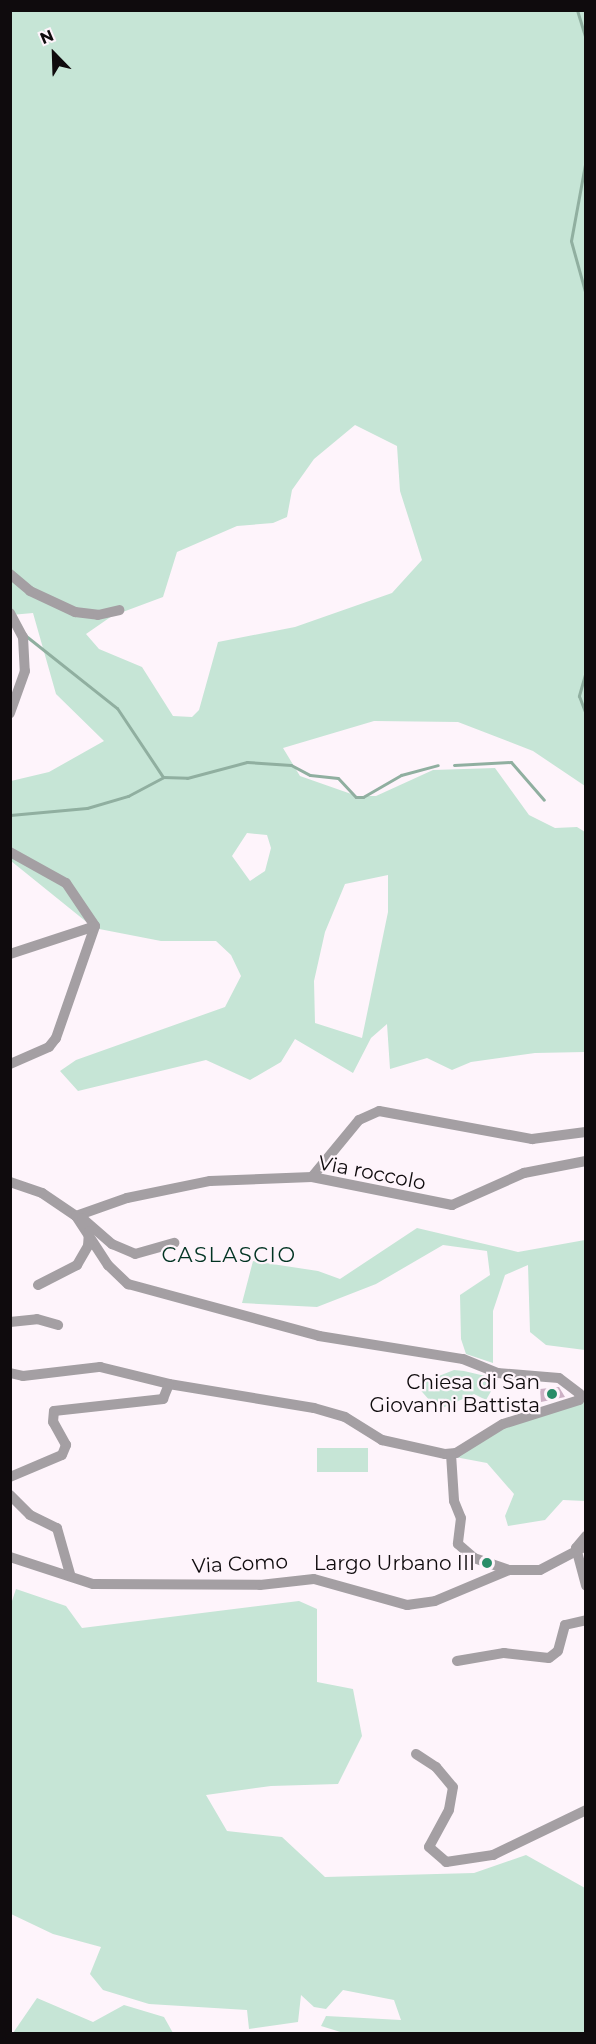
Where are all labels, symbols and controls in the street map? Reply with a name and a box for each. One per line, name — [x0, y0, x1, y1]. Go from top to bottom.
north arrow — [24, 24, 84, 84]
text: N — [37, 26, 56, 48]
street label: Via roccolo — [316, 1151, 428, 1195]
district label: CASLASCIO — [161, 1242, 297, 1268]
place label: Chiesa di San Giovanni Battista — [370, 1370, 540, 1417]
marker: Chiesa di San Giovanni Battista — [545, 1387, 559, 1401]
street label: Via Como — [191, 1550, 289, 1578]
place label: Largo Urbano III — [314, 1551, 475, 1575]
marker: Largo Urbano III — [480, 1556, 494, 1570]

